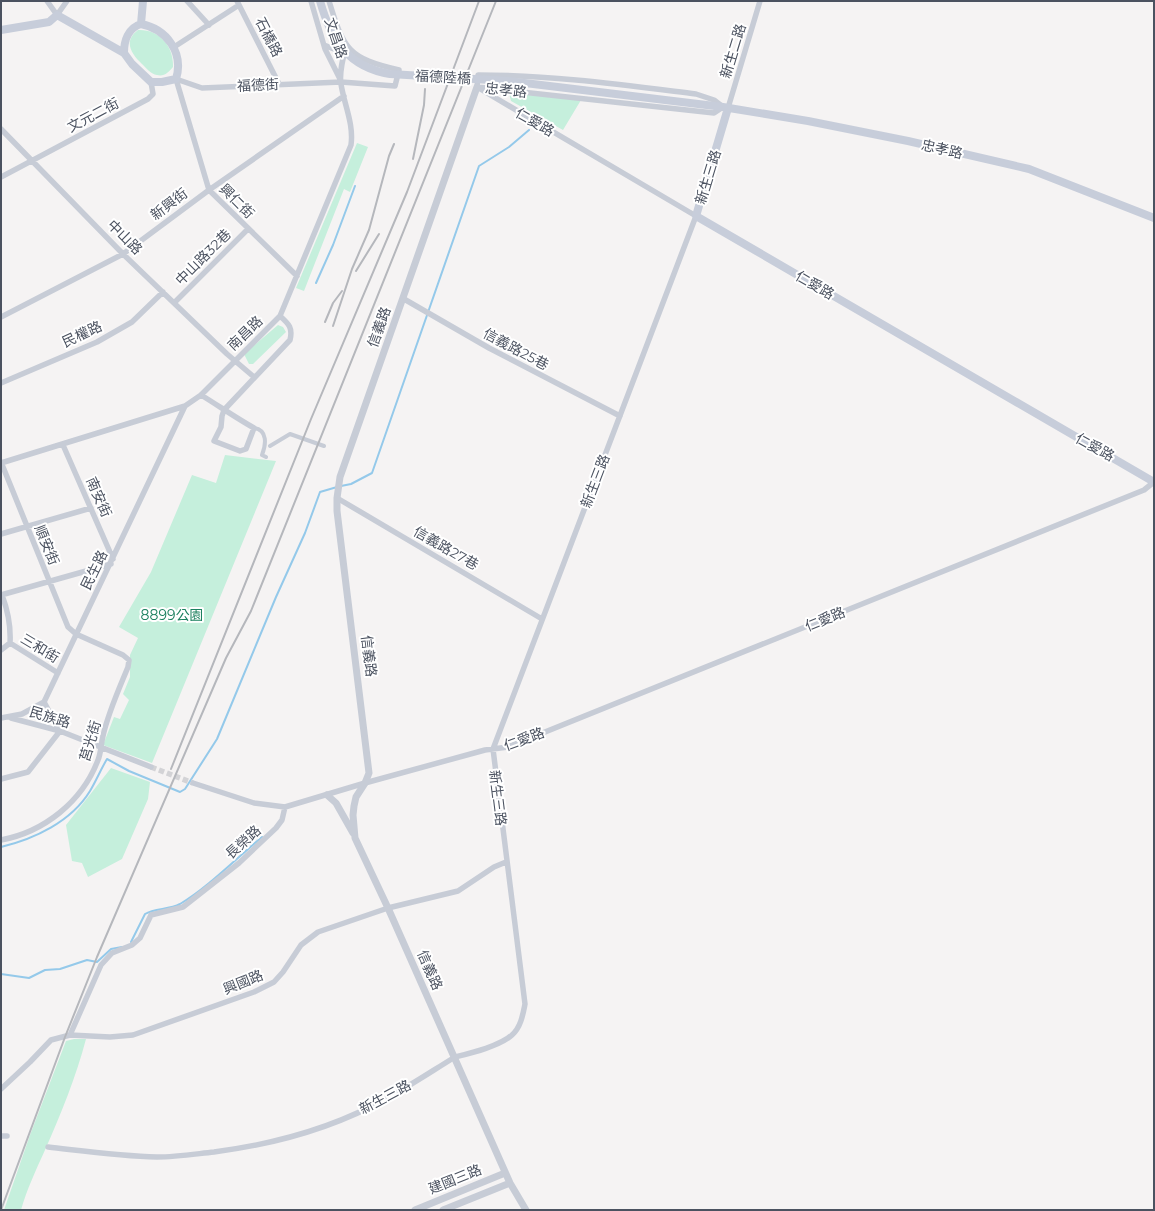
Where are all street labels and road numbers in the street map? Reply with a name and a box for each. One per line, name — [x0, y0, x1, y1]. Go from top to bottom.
street label: 石橋路 — [251, 14, 287, 60]
street label: 文昌路 — [321, 15, 351, 61]
street label: 新生二路 — [716, 22, 750, 80]
street label: 福德陸橋 — [415, 67, 471, 87]
street label: 福德街 — [237, 75, 279, 95]
street label: 忠孝路 — [484, 79, 528, 101]
street label: 文元二街 — [64, 94, 122, 136]
street label: 仁愛路 — [512, 104, 558, 140]
street label: 忠孝路 — [920, 136, 964, 162]
street label: 新生三路 — [691, 148, 725, 206]
street label: 興仁街 — [216, 180, 258, 222]
street label: 新興街 — [147, 184, 191, 224]
street label: 中山路 — [104, 216, 146, 258]
street label: 中山路32巷 — [171, 225, 235, 289]
street label: 仁愛路 — [792, 267, 838, 303]
street label: 信義路 — [363, 304, 395, 350]
street label: 南昌路 — [224, 312, 266, 354]
street label: 民權路 — [59, 317, 105, 351]
street label: 信義路25巷 — [480, 324, 552, 374]
street label: 仁愛路 — [1072, 429, 1118, 465]
street label: 新生三路 — [577, 452, 613, 510]
street label: 南安街 — [82, 474, 116, 520]
street label: 順安街 — [31, 522, 63, 568]
street label: 信義路27巷 — [410, 522, 482, 574]
street label: 民生路 — [77, 547, 111, 593]
street label: 仁愛路 — [802, 603, 848, 635]
street label: 三和街 — [17, 629, 63, 667]
street label: 信義路 — [358, 634, 380, 678]
street label: 民族路 — [27, 702, 73, 732]
street label: 莒光街 — [75, 718, 105, 764]
street label: 仁愛路 — [501, 723, 547, 755]
street label: 新生三路 — [486, 769, 510, 827]
street label: 長榮路 — [221, 821, 265, 863]
street label: 信義路 — [413, 947, 447, 993]
street label: 興國路 — [220, 966, 266, 998]
street label: 新生三路 — [356, 1076, 414, 1118]
street label: 建國三路 — [426, 1160, 484, 1198]

